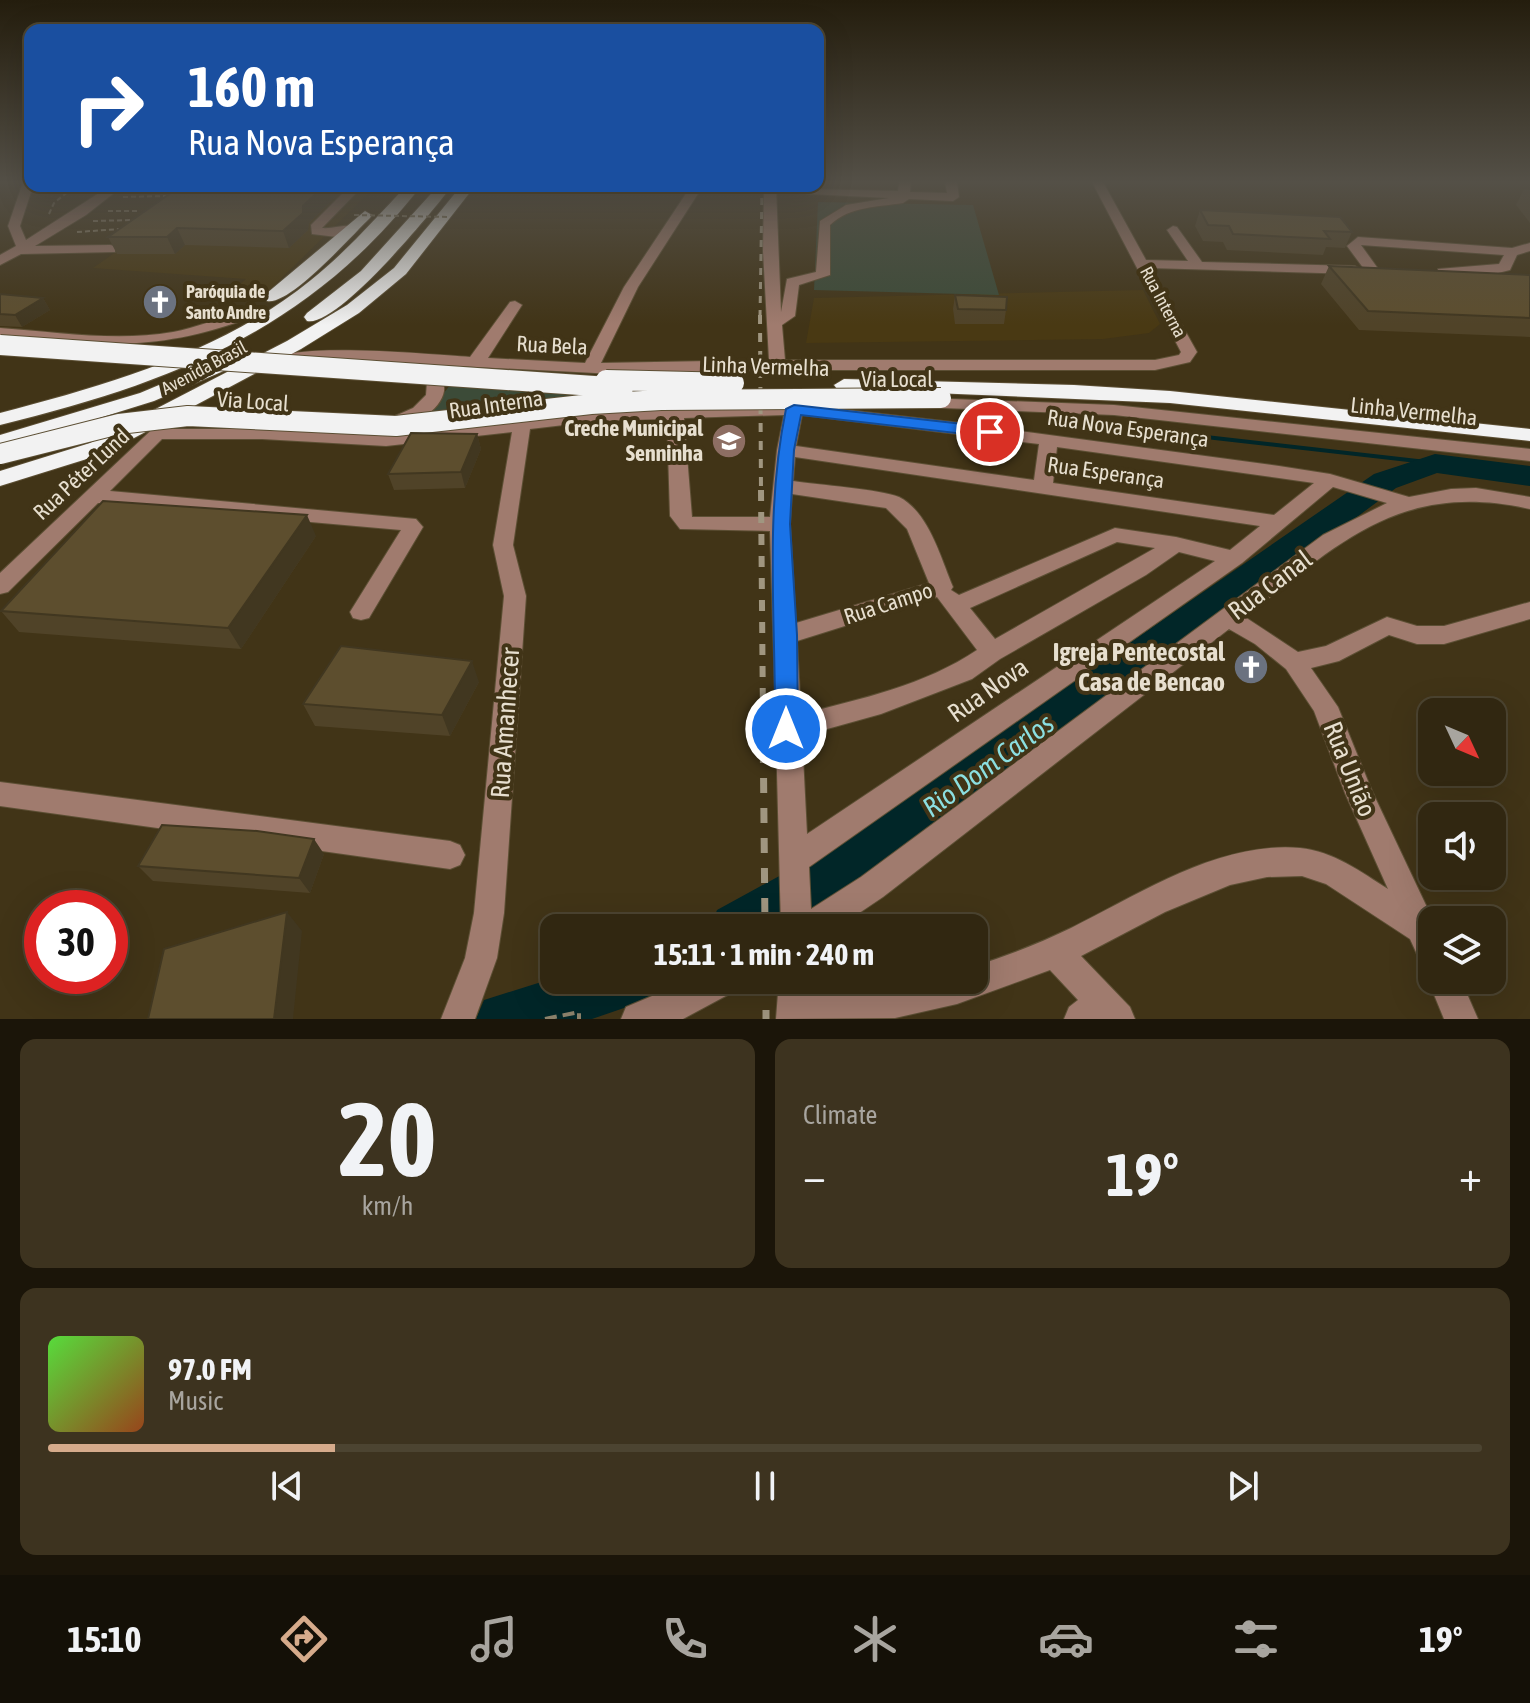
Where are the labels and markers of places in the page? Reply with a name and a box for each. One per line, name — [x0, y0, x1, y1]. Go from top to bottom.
place label: Paróquia de Santo Andre — [186, 281, 266, 323]
church icon: Paróquia de Santo Andre — [141, 283, 179, 321]
pin — [956, 398, 1024, 466]
place label: Creche Municipal Senninha — [564, 415, 704, 466]
school or university icon: Creche Municipal Senninha — [710, 422, 748, 460]
place label: Igreja Pentecostal Casa de Bencao — [1053, 637, 1226, 697]
church icon: Igreja Pentecostal Casa de Bencao — [1232, 648, 1270, 686]

